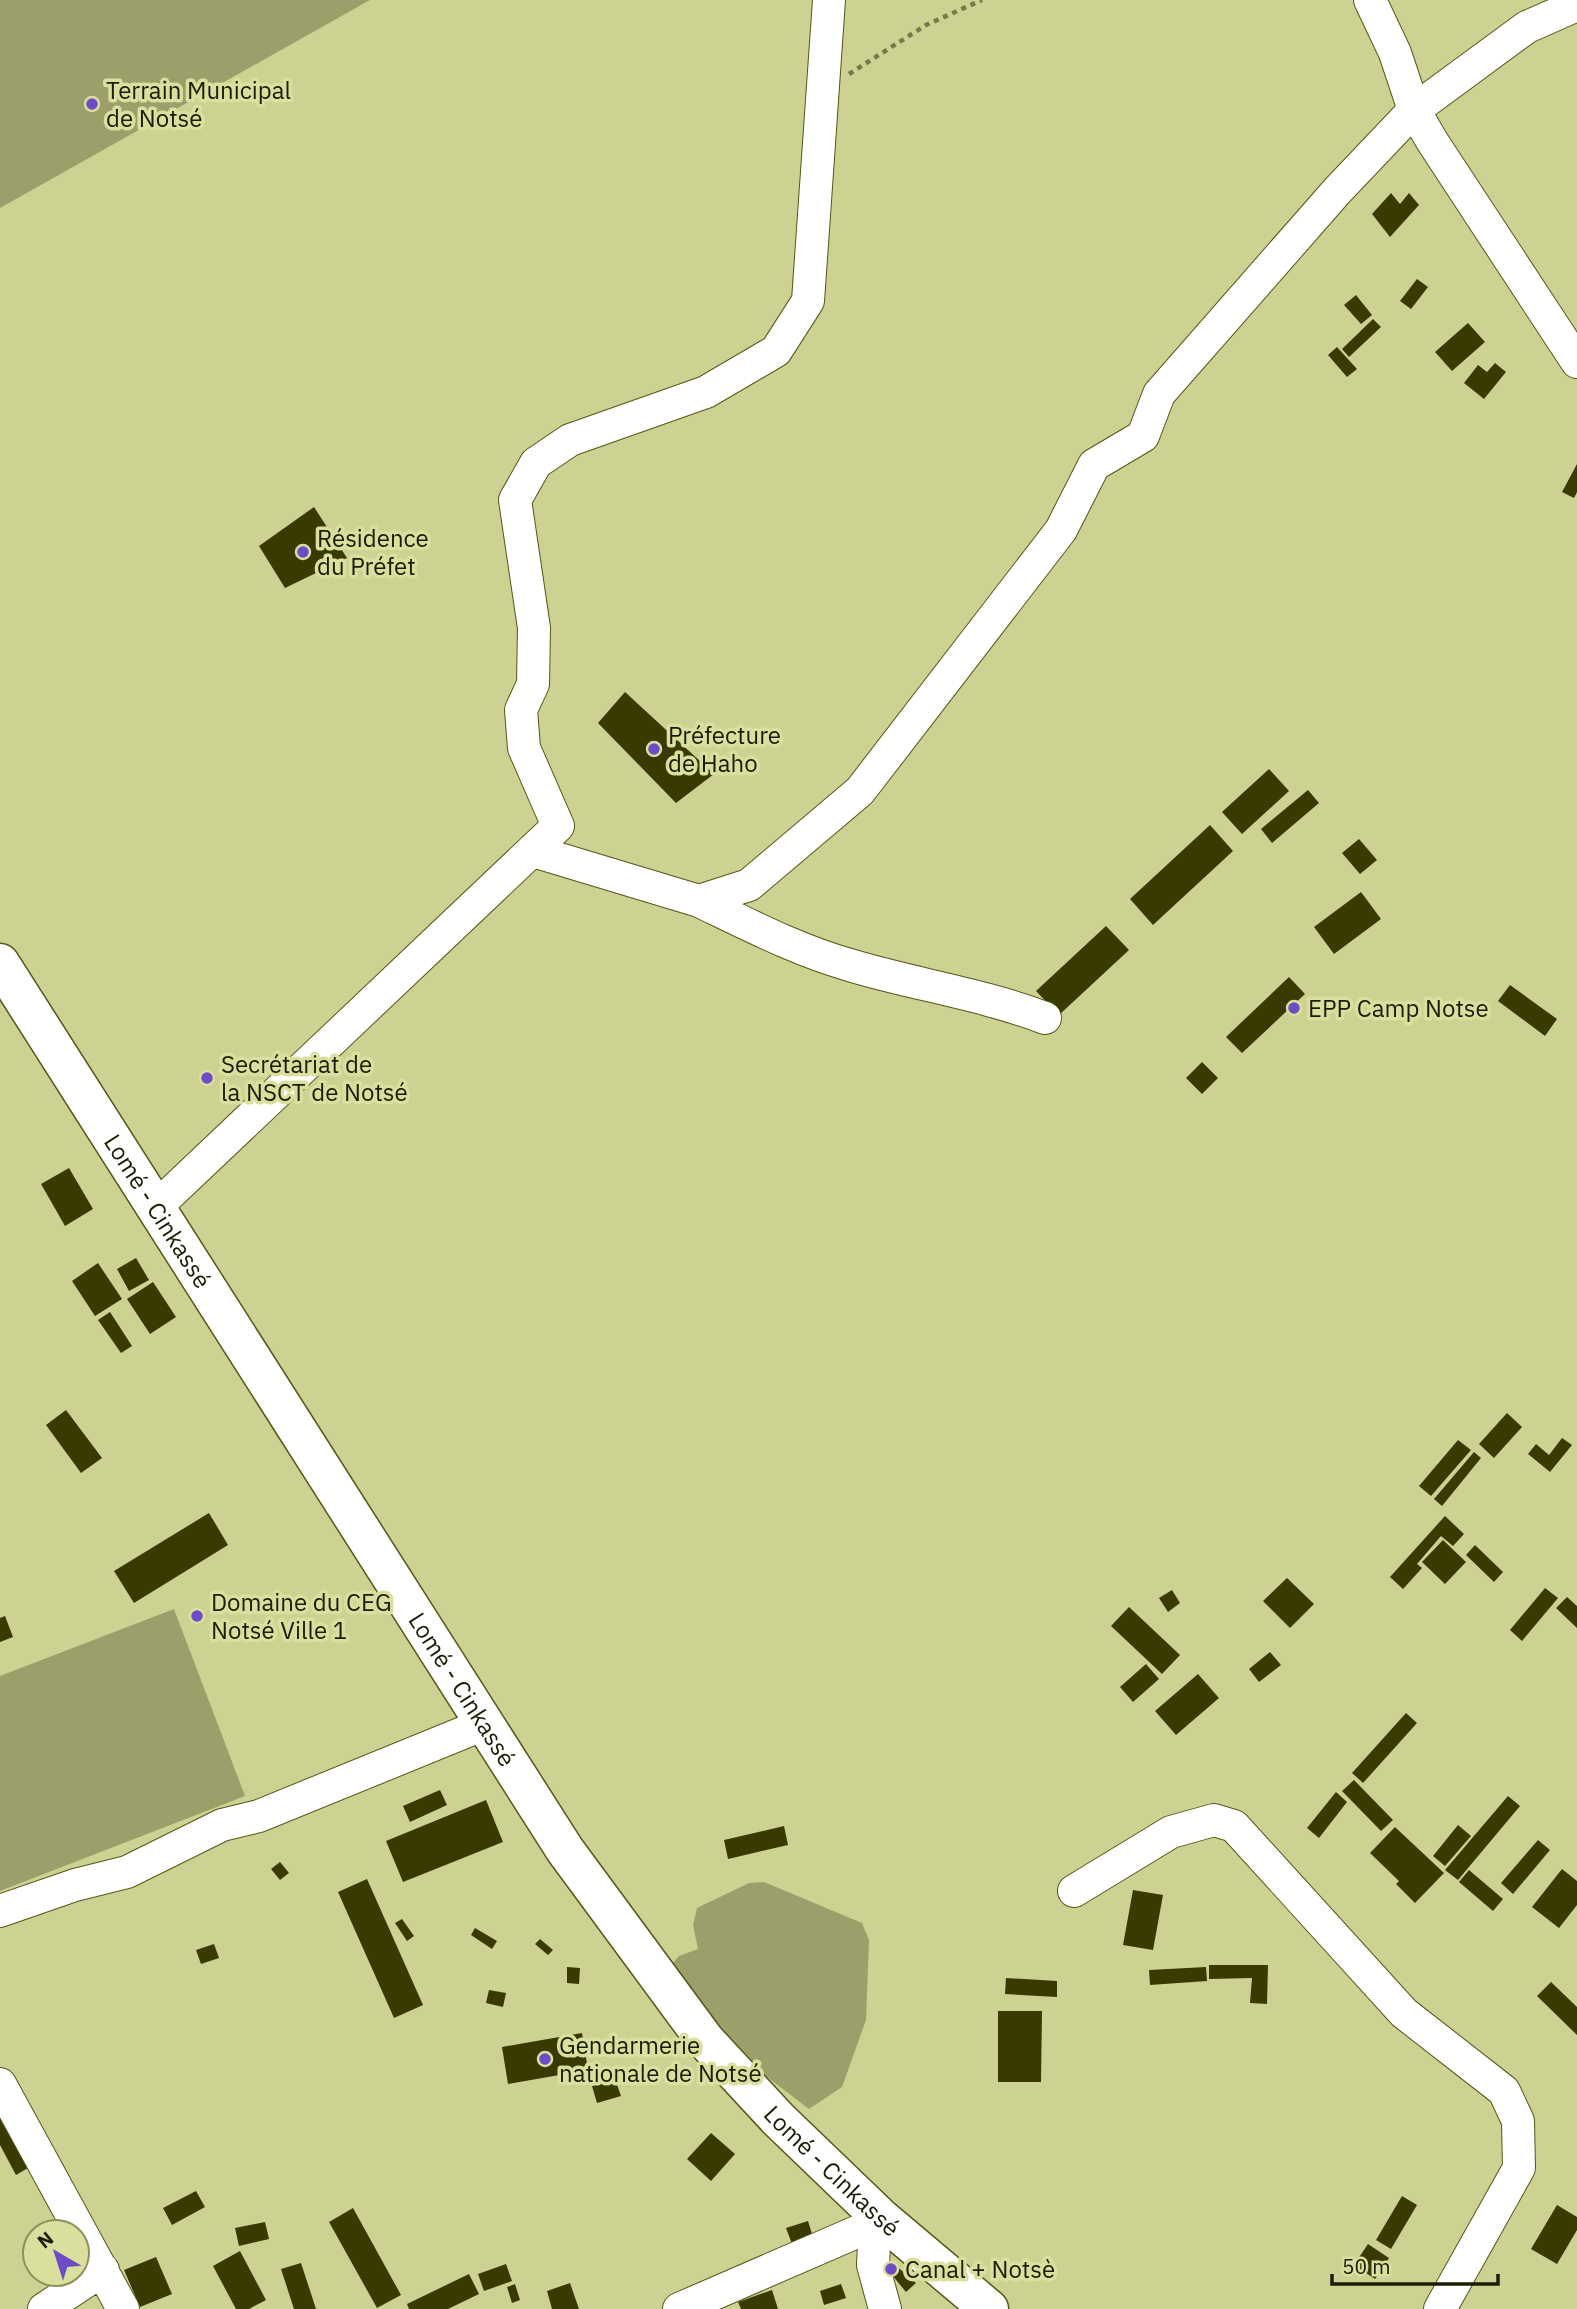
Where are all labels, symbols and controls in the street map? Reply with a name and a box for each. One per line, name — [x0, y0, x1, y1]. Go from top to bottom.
place label: Terrain Municipal de Notsé — [106, 74, 291, 134]
marker: Terrain Municipal de Notsé — [84, 96, 100, 112]
place label: Résidence du Préfet — [317, 522, 429, 582]
marker: Résidence du Préfet — [295, 544, 311, 560]
place label: Préfecture de Haho — [668, 719, 781, 779]
marker: Préfecture de Haho — [646, 741, 662, 757]
place label: EPP Camp Notse — [1308, 992, 1489, 1024]
marker: EPP Camp Notse — [1286, 1000, 1302, 1016]
place label: Secrétariat de la NSCT de Notsé — [221, 1048, 408, 1108]
marker: Secrétariat de la NSCT de Notsé — [199, 1070, 215, 1086]
street label: Lomé - Cinkassé — [97, 1128, 219, 1294]
place label: Domaine du CEG Notsé Ville 1 — [211, 1586, 392, 1646]
street label: Lomé - Cinkassé — [402, 1606, 524, 1772]
marker: Domaine du CEG Notsé Ville 1 — [189, 1608, 205, 1624]
place label: Gendarmerie nationale de Notsé — [559, 2029, 762, 2089]
marker: Gendarmerie nationale de Notsé — [537, 2051, 553, 2067]
street label: Lomé - Cinkassé — [757, 2098, 907, 2243]
north arrow — [21, 2218, 91, 2288]
text: N — [32, 2226, 58, 2253]
scale bar — [1332, 2242, 1498, 2286]
text: 50 m — [1342, 2252, 1391, 2280]
place label: Canal + Notsè — [905, 2253, 1055, 2285]
marker: Canal + Notsè — [883, 2261, 899, 2277]

